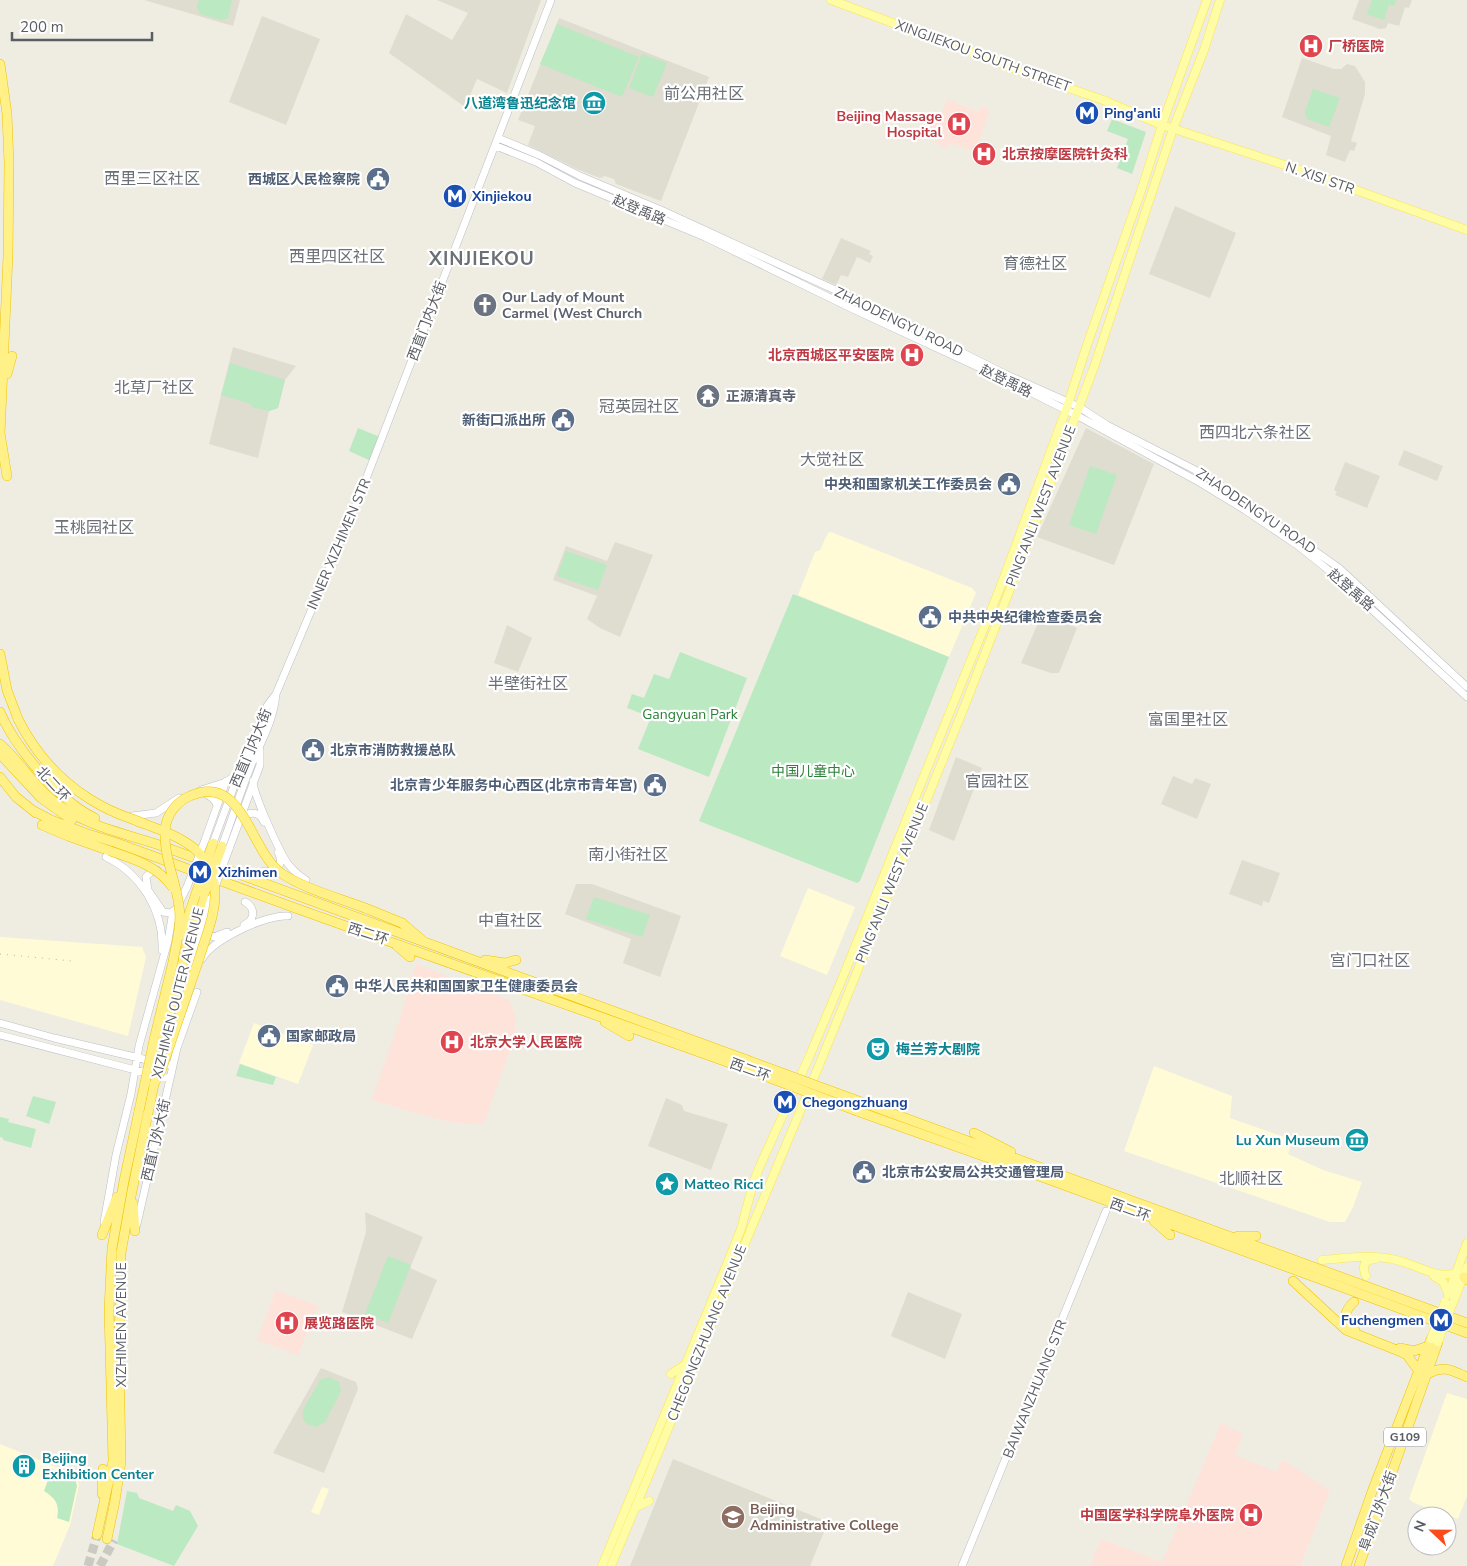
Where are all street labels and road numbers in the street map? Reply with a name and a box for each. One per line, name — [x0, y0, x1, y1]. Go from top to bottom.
street label: XINGJIEKOU SOUTH STREET — [893, 15, 1074, 97]
street label: N. XISI STR — [1283, 157, 1357, 199]
street label: 赵登禹路 — [609, 190, 668, 230]
street label: 西直门内大街 — [403, 278, 451, 364]
street label: ZHAODENGYU ROAD — [831, 283, 967, 361]
street label: 赵登禹路 — [976, 360, 1035, 402]
street label: PING'ANLI WEST AVENUE — [1001, 423, 1081, 589]
street label: ZHAODENGYU ROAD — [1192, 464, 1320, 558]
street label: INNER XIZHIMEN STR — [303, 475, 375, 613]
street label: 赵登禹路 — [1323, 564, 1378, 616]
street label: 西直门内大街 — [226, 706, 276, 790]
street label: 北二环 — [32, 762, 74, 806]
street label: PING'ANLI WEST AVENUE — [851, 800, 933, 966]
street label: XIZHIMEN OUTER AVENUE — [148, 905, 208, 1081]
street label: 西二环 — [345, 918, 391, 950]
street label: 西二环 — [727, 1054, 773, 1086]
street label: 西直门外大街 — [137, 1097, 175, 1183]
street label: 西二环 — [1107, 1194, 1153, 1226]
street label: CHEGONGZHUANG AVENUE — [663, 1242, 751, 1424]
street label: XIZHIMEN AVENUE — [112, 1262, 131, 1388]
street label: BAIWANZHUANG STR — [998, 1317, 1072, 1461]
road number: G109 — [1384, 1428, 1426, 1446]
street label: 阜成门外大街 — [1355, 1468, 1401, 1554]

